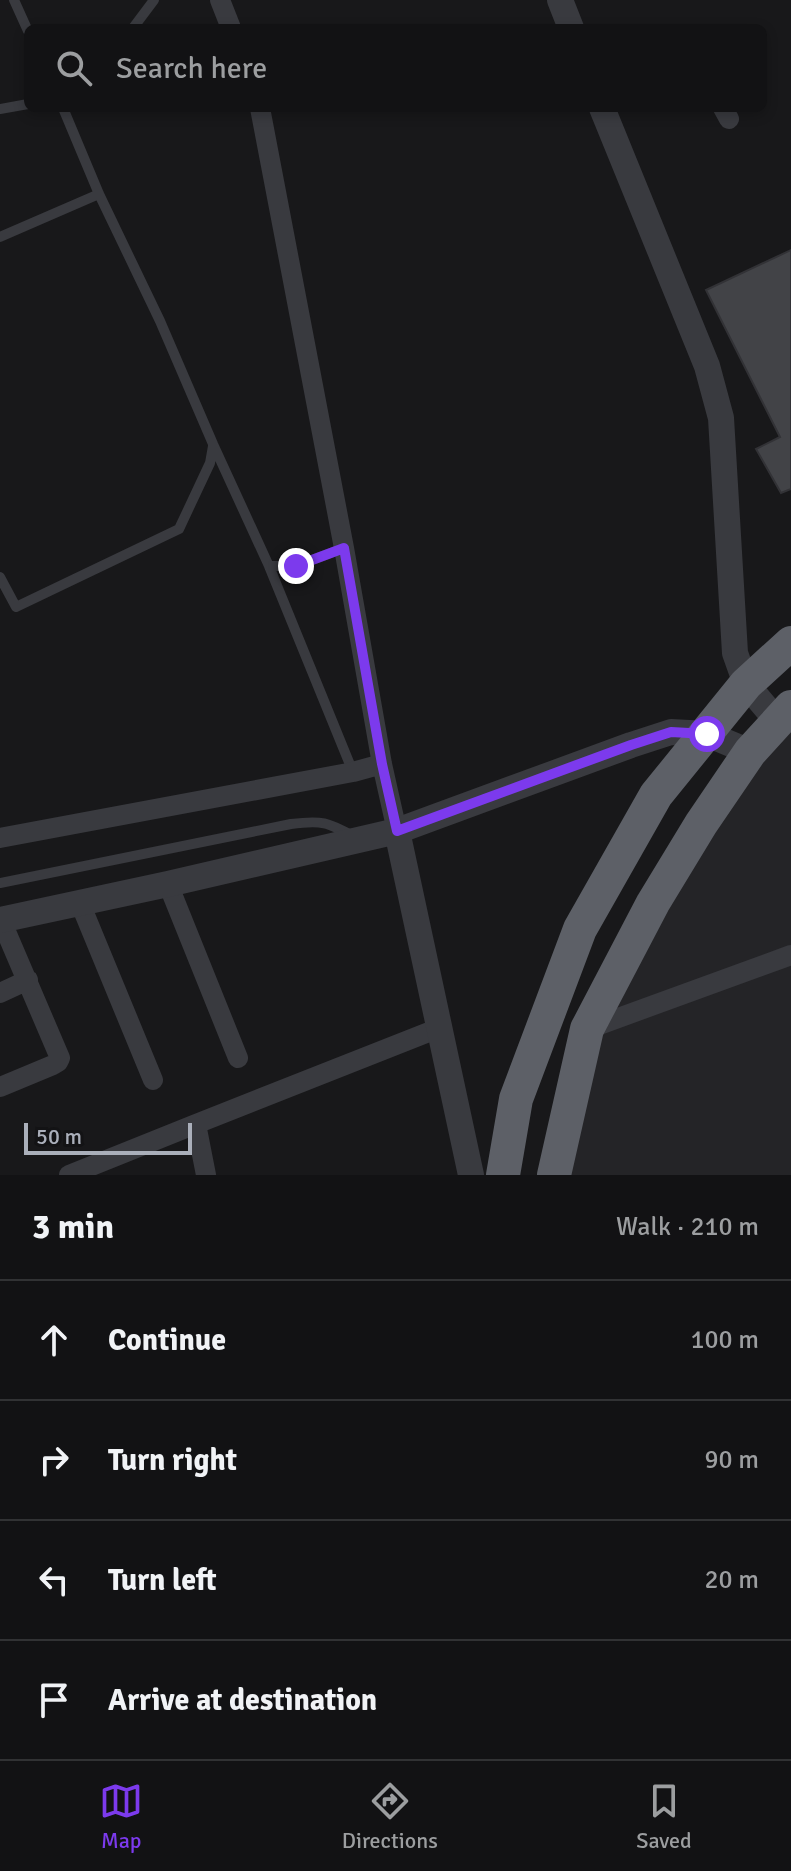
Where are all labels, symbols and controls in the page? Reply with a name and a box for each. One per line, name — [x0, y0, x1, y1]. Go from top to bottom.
search box — [24, 24, 767, 112]
icon: search — [52, 46, 96, 90]
text: Search here — [116, 50, 267, 87]
route end — [278, 548, 314, 584]
route start — [689, 716, 725, 752]
scale bar — [24, 1119, 192, 1155]
text: 50 m — [36, 1123, 82, 1150]
text: 3 min — [32, 1206, 114, 1248]
text: Walk · 210 m — [616, 1211, 759, 1243]
icon: ahead — [32, 1318, 76, 1362]
text: Continue — [108, 1322, 226, 1359]
text: 100 m — [690, 1324, 759, 1356]
icon: right — [32, 1438, 76, 1482]
text: Turn right — [108, 1442, 237, 1479]
text: 90 m — [704, 1444, 759, 1476]
icon: left — [32, 1558, 76, 1602]
text: Turn left — [108, 1562, 217, 1599]
text: 20 m — [704, 1564, 759, 1596]
icon: arrive — [32, 1678, 76, 1722]
text: Arrive at destination — [108, 1682, 377, 1719]
tab: Map — [99, 1779, 143, 1854]
tab: Directions — [342, 1779, 438, 1854]
tab: Saved — [636, 1779, 692, 1854]

